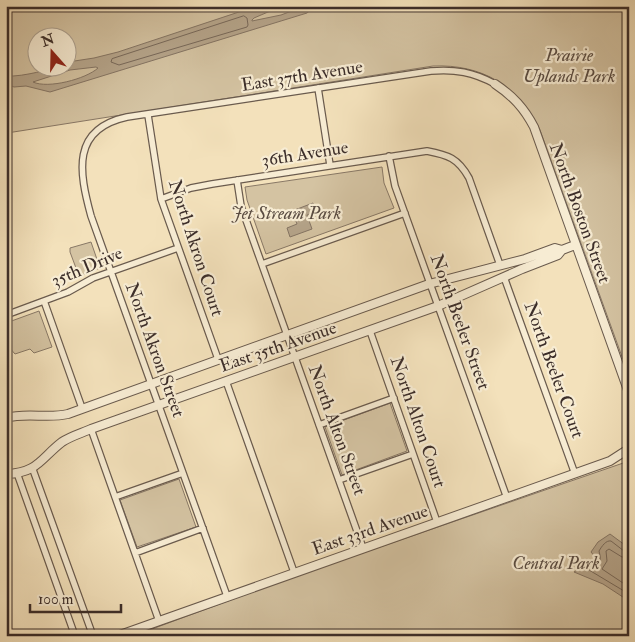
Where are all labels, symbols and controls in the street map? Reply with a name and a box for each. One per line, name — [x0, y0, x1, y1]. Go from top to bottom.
north arrow — [28, 28, 78, 78]
text: N — [38, 30, 57, 51]
park label: Prairie Uplands Park — [523, 44, 615, 88]
street label: East 37th Avenue — [240, 55, 365, 97]
street label: 36th Avenue — [260, 136, 350, 172]
street label: North Boston Street — [544, 140, 616, 286]
street label: North Akron Court — [163, 177, 229, 319]
park label: Jet Stream Park — [231, 202, 341, 225]
street label: 35th Drive — [48, 242, 126, 292]
street label: North Beeler Street — [425, 251, 495, 393]
street label: North Akron Street — [120, 279, 190, 421]
street label: North Beeler Court — [519, 299, 589, 441]
street label: East 35th Avenue — [217, 316, 340, 378]
street label: North Alton Court — [385, 353, 451, 491]
street label: North Alton Street — [303, 362, 371, 498]
street label: East 33rd Avenue — [309, 499, 432, 561]
park label: Central Park — [512, 552, 600, 575]
scale bar — [30, 582, 121, 614]
text: 100 m — [38, 590, 74, 609]

